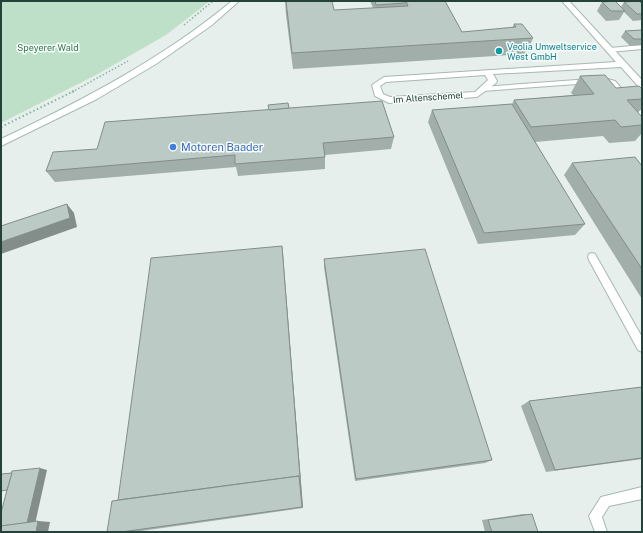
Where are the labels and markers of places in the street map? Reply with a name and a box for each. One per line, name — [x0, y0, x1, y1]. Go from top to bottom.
place label: Veolia Umweltservice West GmbH — [507, 41, 597, 62]
marker: Veolia Umweltservice West GmbH — [494, 46, 504, 56]
place label: Motoren Baader — [181, 141, 263, 153]
marker: Motoren Baader — [168, 142, 178, 152]

